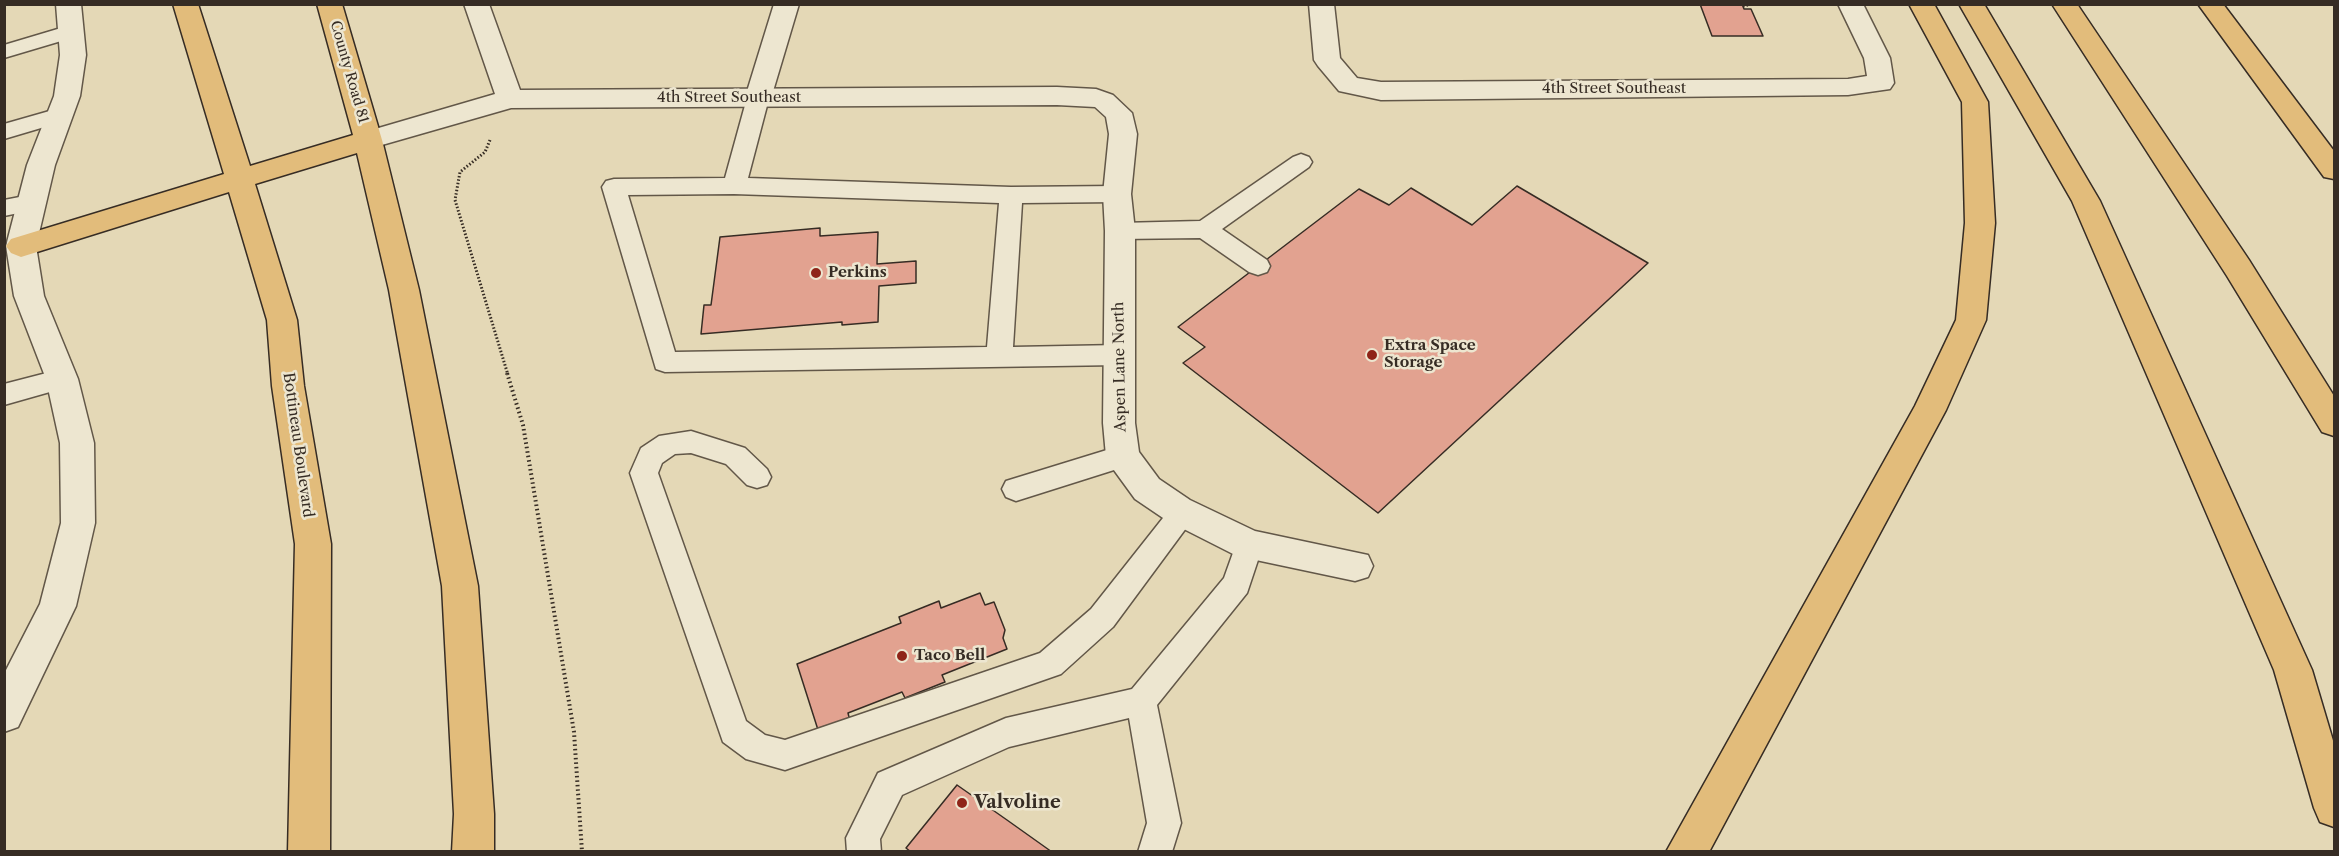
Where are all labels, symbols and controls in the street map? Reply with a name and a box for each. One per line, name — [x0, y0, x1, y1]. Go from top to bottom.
street label: County Road 81 — [326, 19, 372, 125]
street label: 4th Street Southeast — [1542, 80, 1686, 98]
street label: 4th Street Southeast — [657, 89, 801, 107]
place label: Perkins — [828, 264, 887, 282]
marker: Perkins — [809, 266, 823, 280]
street label: Aspen Lane North — [1110, 302, 1130, 432]
place label: Extra Space Storage — [1384, 337, 1476, 372]
marker: Extra Space Storage — [1365, 348, 1379, 362]
street label: Bottineau Boulevard — [279, 371, 317, 519]
place label: Taco Bell — [914, 647, 985, 665]
marker: Taco Bell — [895, 649, 909, 663]
place label: Valvoline — [974, 792, 1061, 814]
marker: Valvoline — [955, 796, 969, 810]

